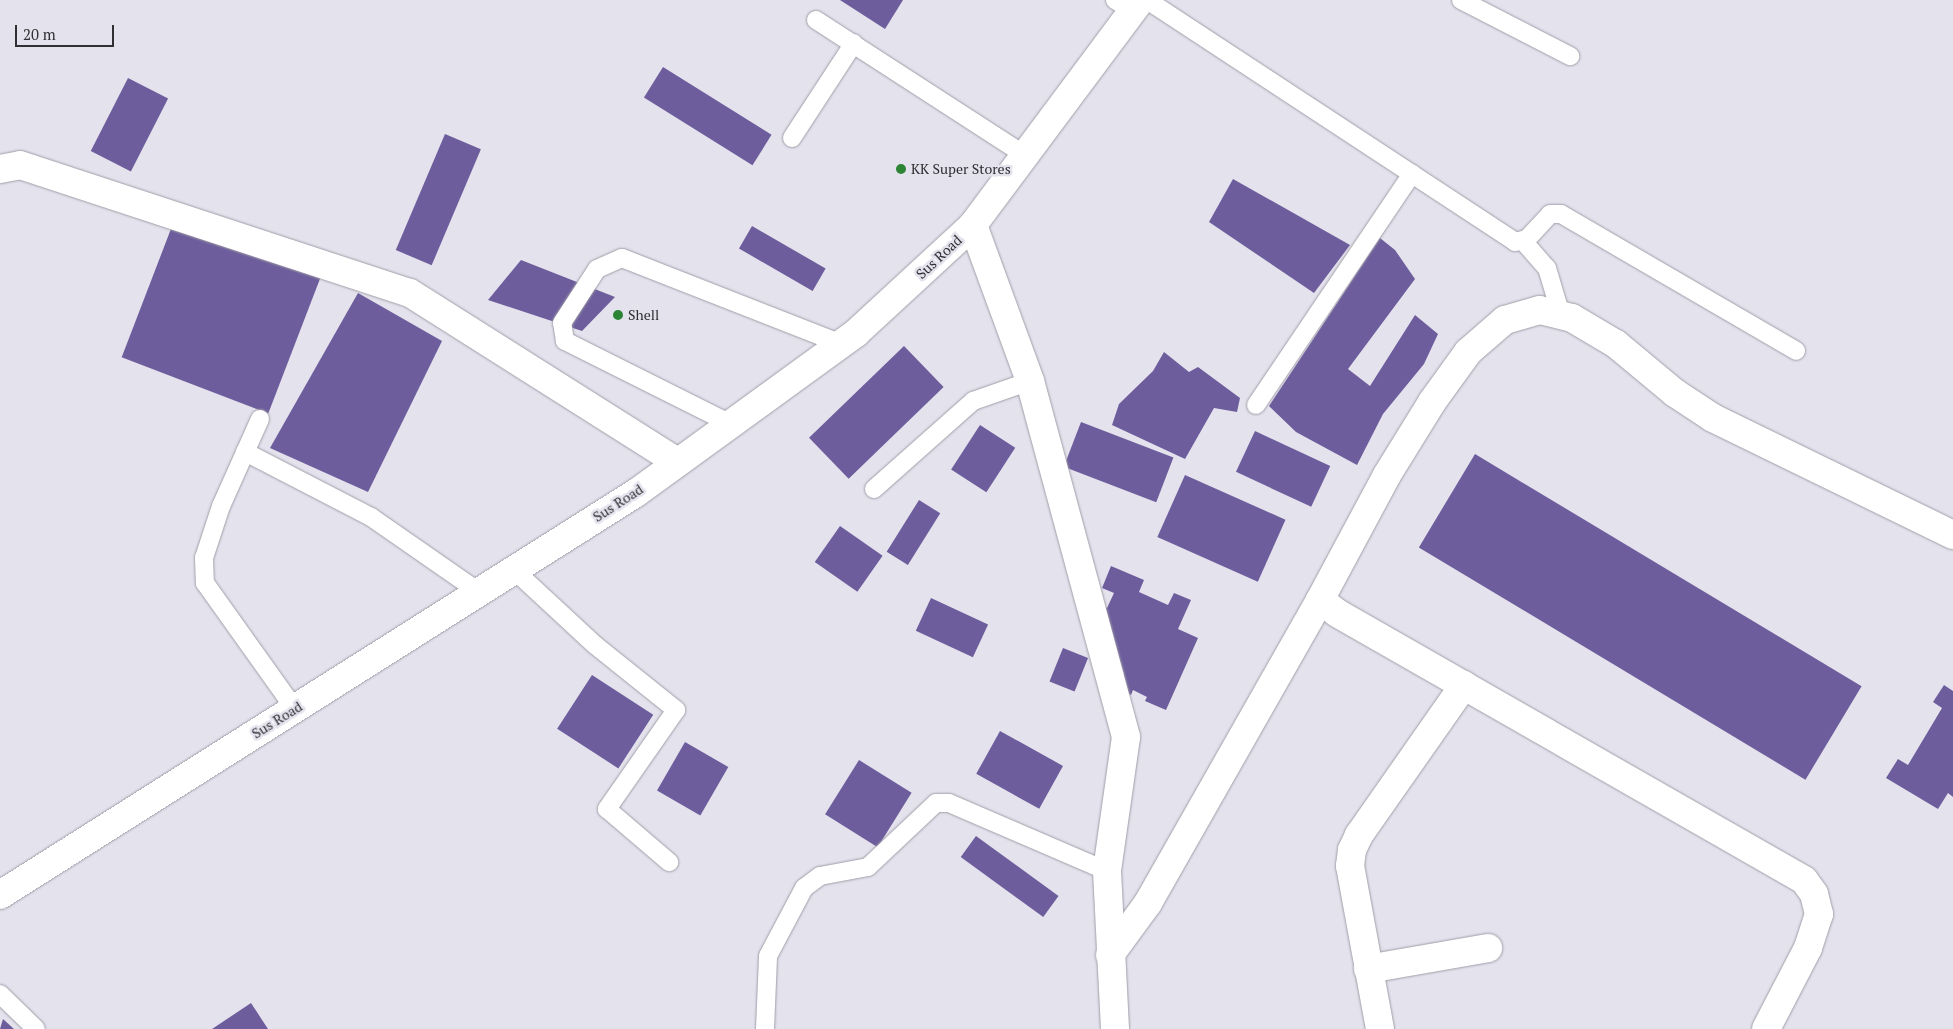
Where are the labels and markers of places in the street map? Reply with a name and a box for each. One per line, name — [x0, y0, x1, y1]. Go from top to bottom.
place label: KK Super Stores — [911, 161, 1011, 177]
marker: KK Super Stores — [895, 163, 907, 175]
place label: Shell — [628, 307, 659, 323]
marker: Shell — [612, 309, 624, 321]

